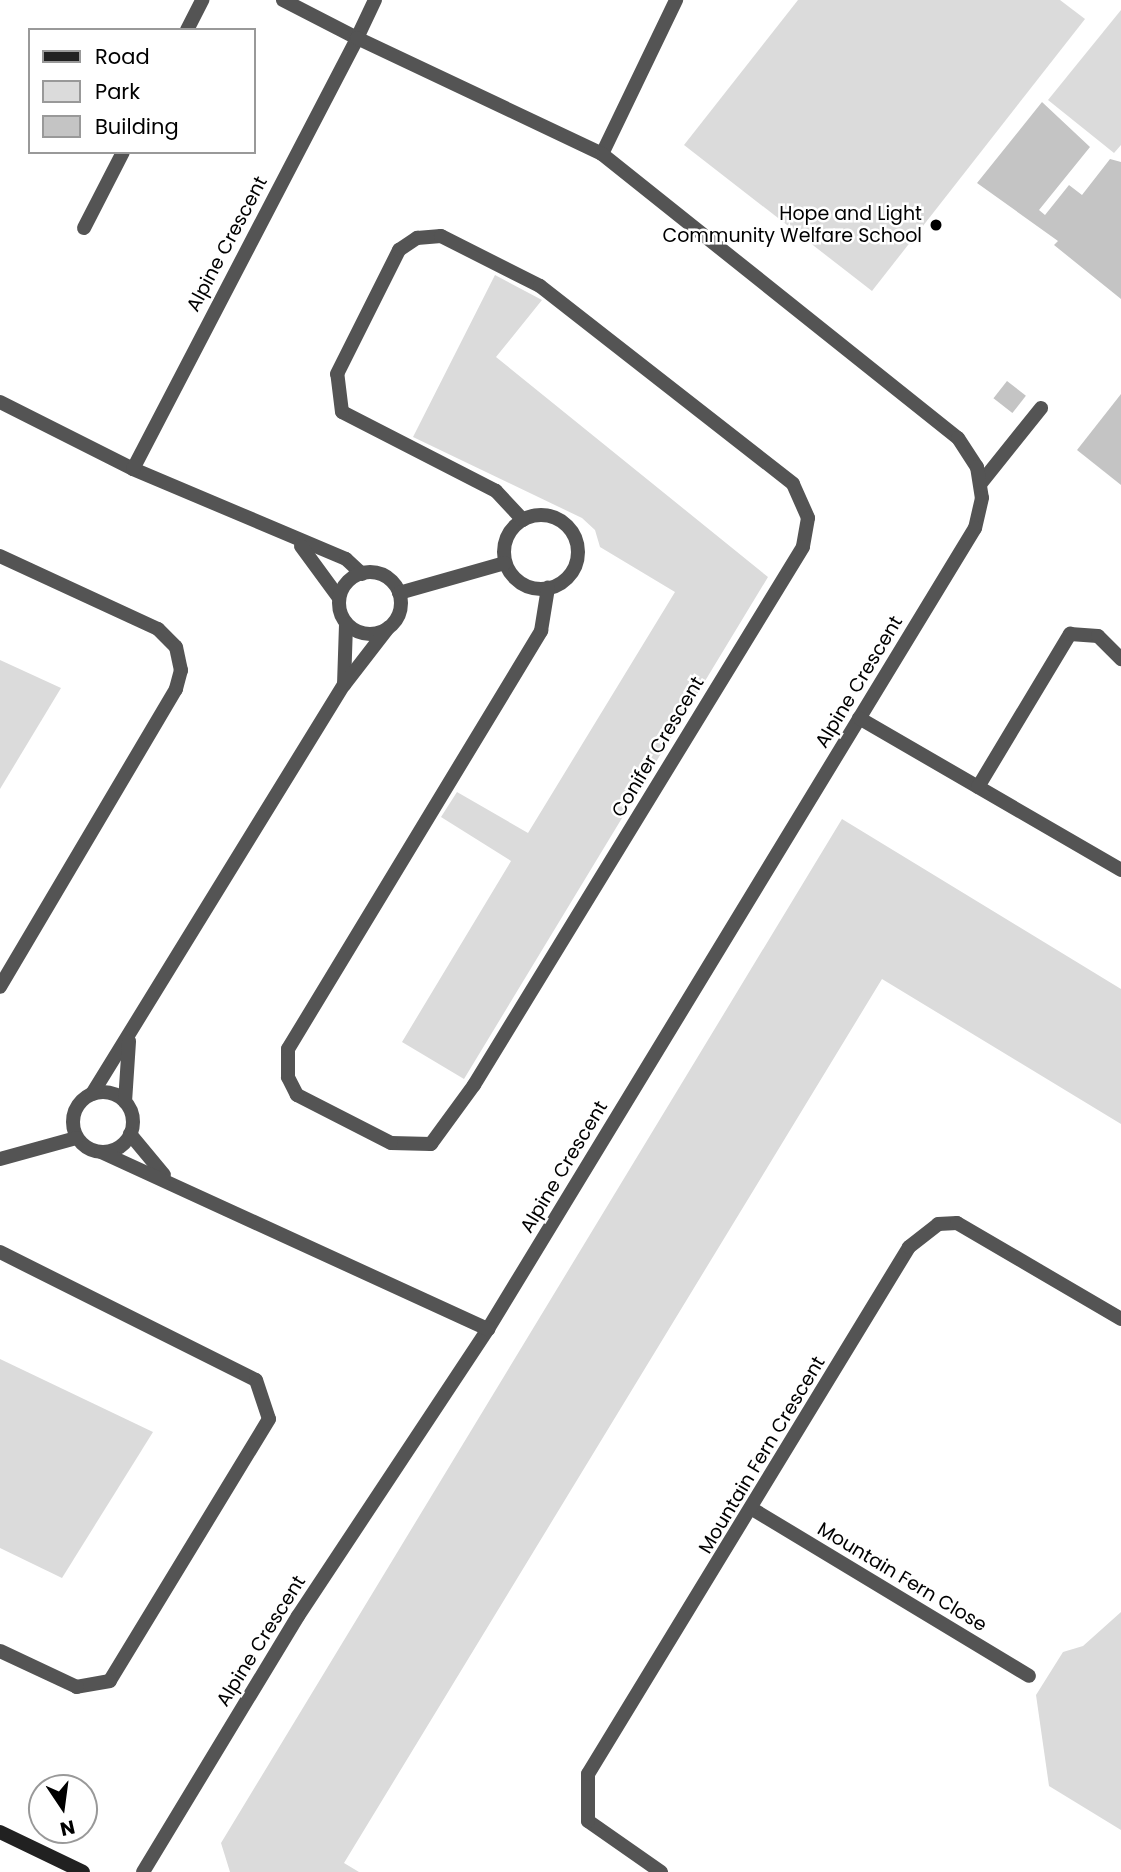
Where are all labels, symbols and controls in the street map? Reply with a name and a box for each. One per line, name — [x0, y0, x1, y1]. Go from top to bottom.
legend — [28, 28, 256, 154]
text: Road — [95, 42, 150, 71]
text: Park — [95, 77, 140, 106]
text: Building — [95, 112, 179, 141]
street label: Alpine Crescent — [182, 172, 272, 316]
place label: Hope and Light Community Welfare School — [662, 203, 922, 247]
marker: Hope and Light Community Welfare School — [928, 217, 944, 233]
street label: Alpine Crescent — [811, 612, 907, 752]
street label: Conifer Crescent — [607, 673, 709, 821]
street label: Alpine Crescent — [516, 1097, 612, 1237]
street label: Mountain Fern Crescent — [694, 1352, 830, 1558]
street label: Mountain Fern Close — [813, 1517, 991, 1637]
street label: Alpine Crescent — [212, 1571, 310, 1711]
north arrow — [28, 1774, 98, 1844]
text: N — [57, 1813, 77, 1843]

